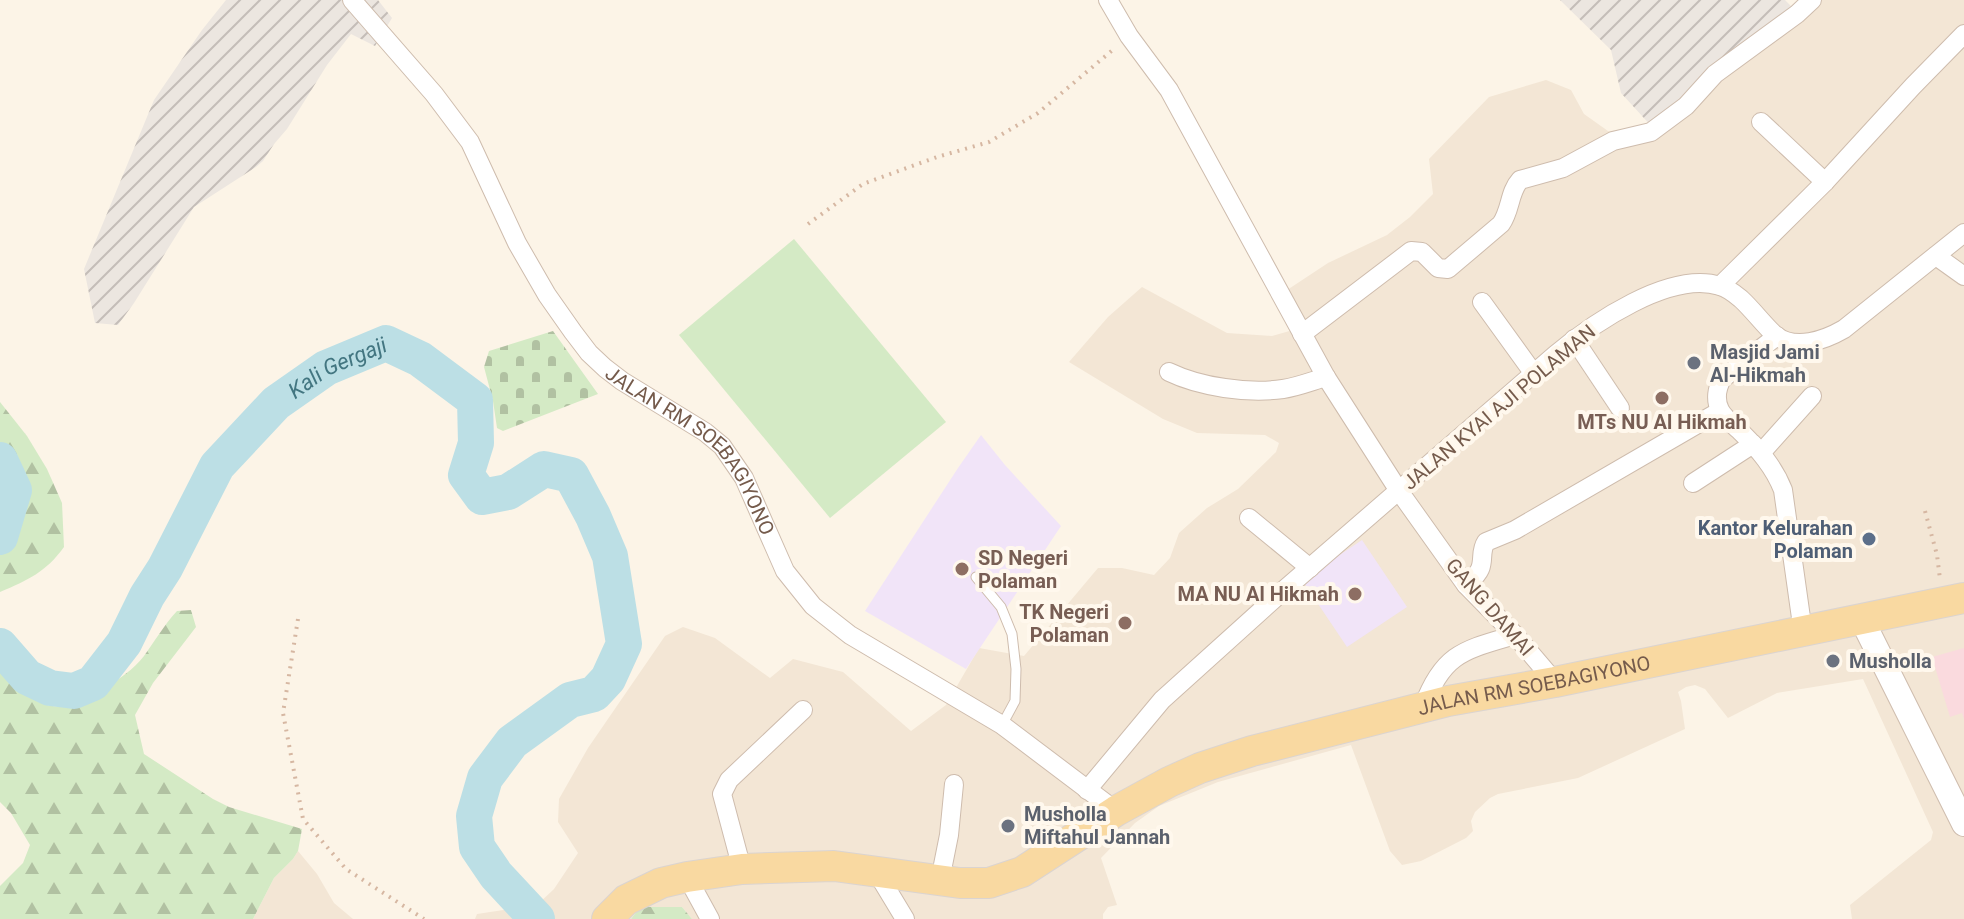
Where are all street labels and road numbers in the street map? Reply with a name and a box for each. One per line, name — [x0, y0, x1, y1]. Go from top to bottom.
street label: JALAN KYAI AJI POLAMAN — [1398, 319, 1600, 495]
street label: JALAN RM SOEBAGIYONO — [601, 361, 780, 539]
street label: GANG DAMAI — [1441, 553, 1539, 661]
street label: JALAN RM SOEBAGIYONO — [1415, 651, 1653, 720]

